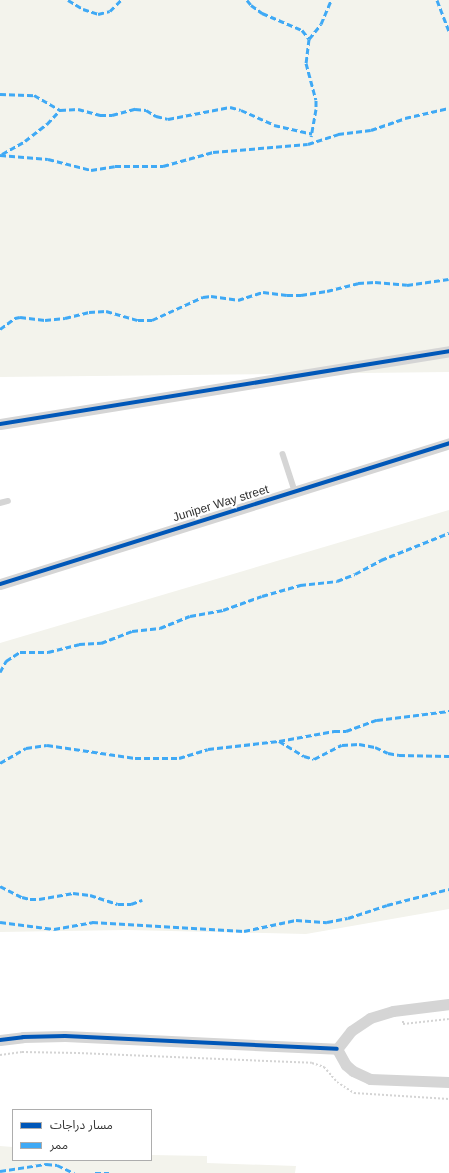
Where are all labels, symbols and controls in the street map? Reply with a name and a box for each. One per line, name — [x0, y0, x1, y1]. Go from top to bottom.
street label: Juniper Way street — [171, 483, 271, 525]
legend — [12, 1109, 152, 1161]
text: مسار دراجات — [50, 1118, 113, 1132]
text: ممر — [50, 1138, 68, 1152]

